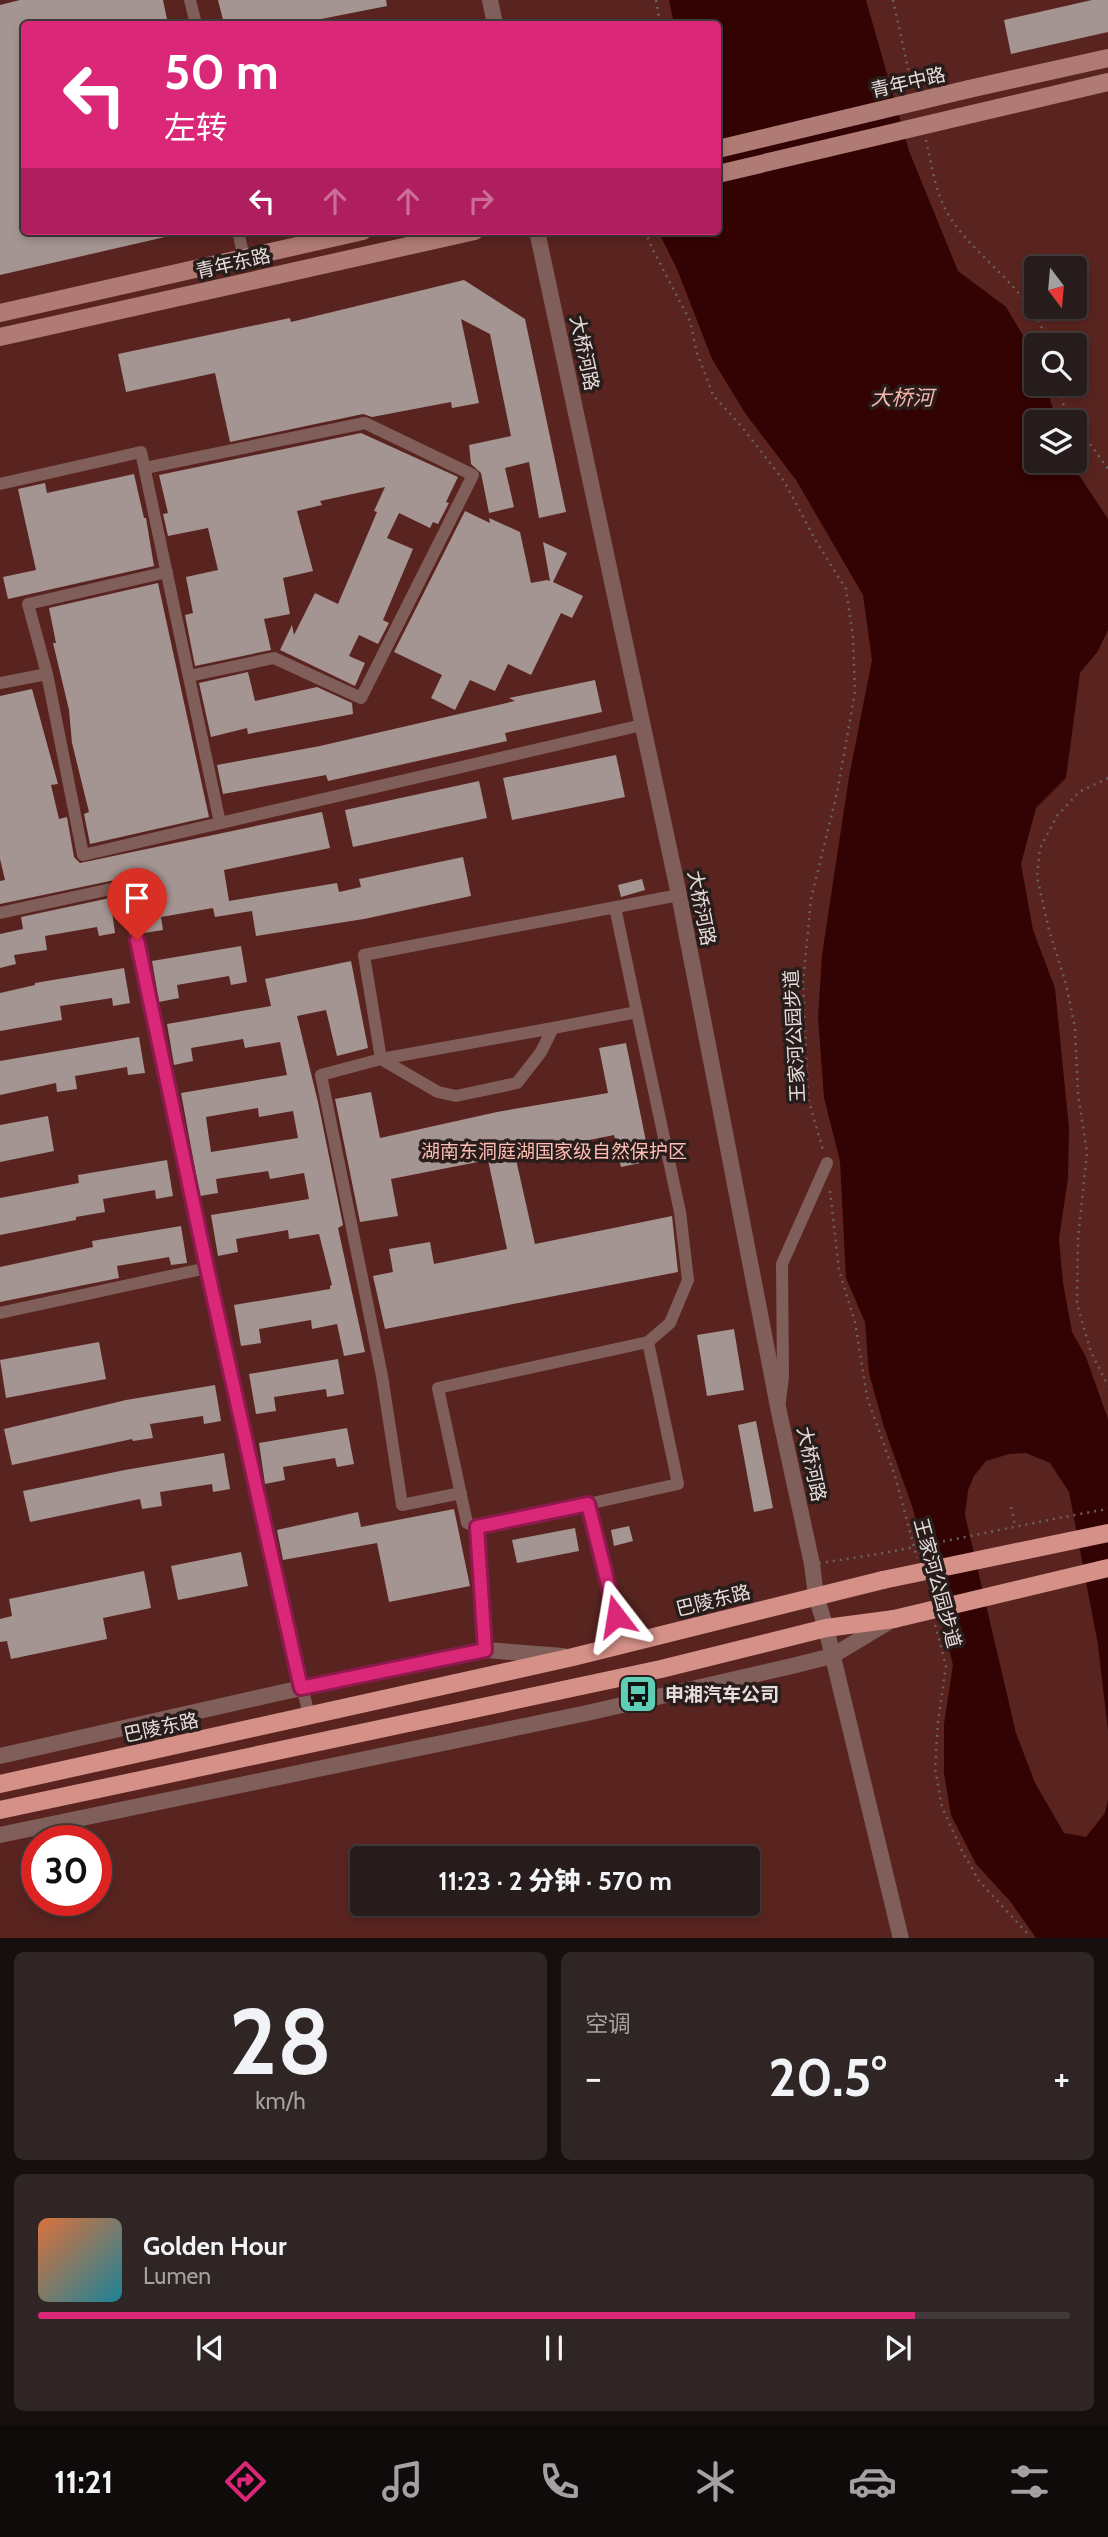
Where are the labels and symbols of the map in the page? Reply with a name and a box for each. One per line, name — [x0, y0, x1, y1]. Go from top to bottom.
street label: 青年中路 — [868, 63, 948, 102]
street label: 青年东路 — [193, 244, 273, 283]
north arrow — [1024, 256, 1087, 318]
street label: 大桥河路 — [565, 314, 604, 393]
water label: 大桥河 — [871, 385, 937, 410]
pin — [107, 868, 167, 940]
street label: 大桥河路 — [683, 869, 720, 948]
street label: 王家河公园步道 — [780, 969, 809, 1103]
park label: 湖南东洞庭湖国家级自然保护区 — [421, 1140, 687, 1163]
street label: 大桥河路 — [792, 1425, 831, 1504]
street label: 王家河公园步道 — [909, 1516, 966, 1650]
position arrow — [579, 1579, 653, 1653]
street label: 巴陵东路 — [673, 1580, 753, 1621]
bus stop icon: 申湘汽车公司 — [617, 1673, 659, 1715]
place label: 申湘汽车公司 — [665, 1683, 779, 1706]
street label: 巴陵东路 — [122, 1708, 201, 1747]
speed limit sign: 30 — [21, 1825, 112, 1916]

